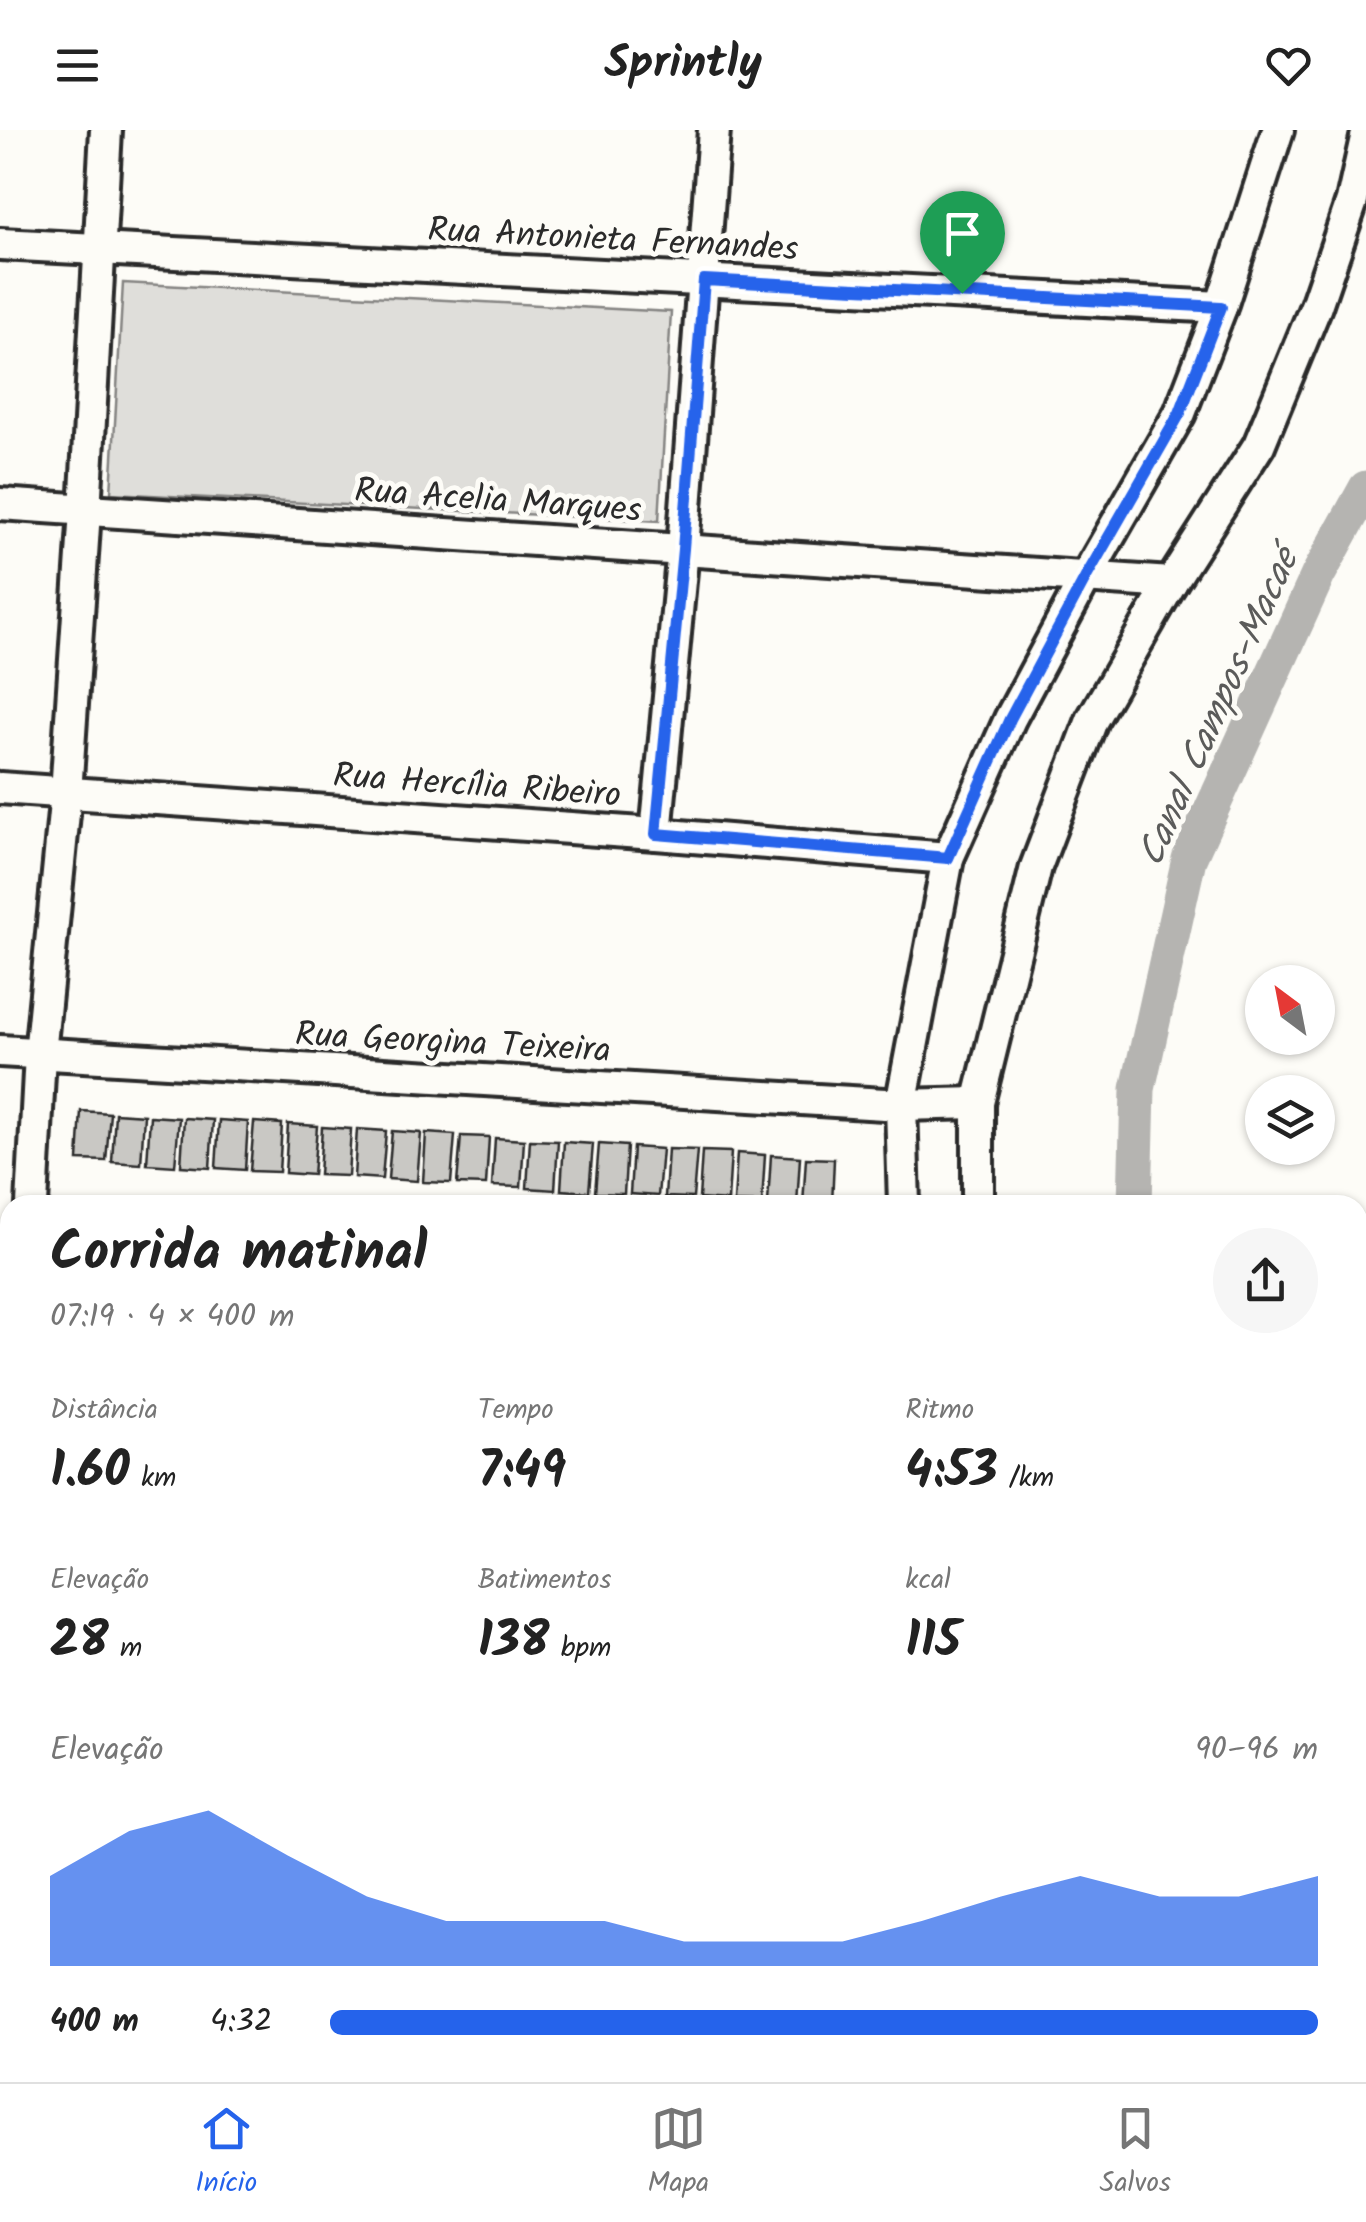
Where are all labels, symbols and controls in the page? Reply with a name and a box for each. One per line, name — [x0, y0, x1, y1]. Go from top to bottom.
text: Sprintly — [604, 29, 762, 101]
icon: menu — [50, 38, 105, 93]
icon: heart — [1261, 38, 1316, 93]
pin — [920, 191, 1005, 294]
street label: Rua Antonieta Fernandes — [426, 203, 800, 279]
icon: arrive — [935, 206, 990, 261]
street label: Rua Acelia Marques — [352, 464, 643, 540]
water label: Canal Campos-Macaé — [1123, 532, 1320, 877]
street label: Rua Hercília Ribeiro — [331, 749, 623, 825]
north arrow — [1245, 965, 1335, 1055]
map controls — [1245, 965, 1335, 1165]
street label: Rua Georgina Teixeira — [293, 1008, 612, 1080]
button: layers — [1245, 1075, 1335, 1165]
text: Corrida matinal — [50, 1211, 427, 1298]
button: share — [1213, 1228, 1318, 1333]
text: 07:19 · 4 × 400 m — [50, 1292, 294, 1343]
text: Distância — [50, 1388, 158, 1433]
text: Tempo — [478, 1388, 554, 1433]
text: Ritmo — [905, 1388, 974, 1433]
text: 1.60 — [50, 1433, 130, 1513]
text: 7:49 — [478, 1433, 566, 1513]
text: 4:53 — [905, 1433, 998, 1513]
text: km — [130, 1456, 176, 1501]
text: /km — [998, 1456, 1054, 1501]
text: Elevação — [50, 1558, 149, 1603]
text: Batimentos — [478, 1558, 611, 1603]
text: kcal — [905, 1558, 951, 1603]
text: 28 — [50, 1603, 109, 1683]
text: 138 — [478, 1603, 550, 1683]
text: 115 — [905, 1603, 961, 1683]
text: m — [109, 1626, 142, 1671]
text: bpm — [550, 1626, 611, 1671]
text: Elevação — [50, 1725, 163, 1776]
text: 90–96 m — [1195, 1725, 1318, 1776]
text: 400 m — [50, 1997, 139, 2048]
text: 4:32 — [210, 1997, 272, 2048]
tab: Início — [195, 2101, 257, 2206]
tab: Mapa — [648, 2101, 709, 2206]
tab: Salvos — [1100, 2101, 1171, 2206]

